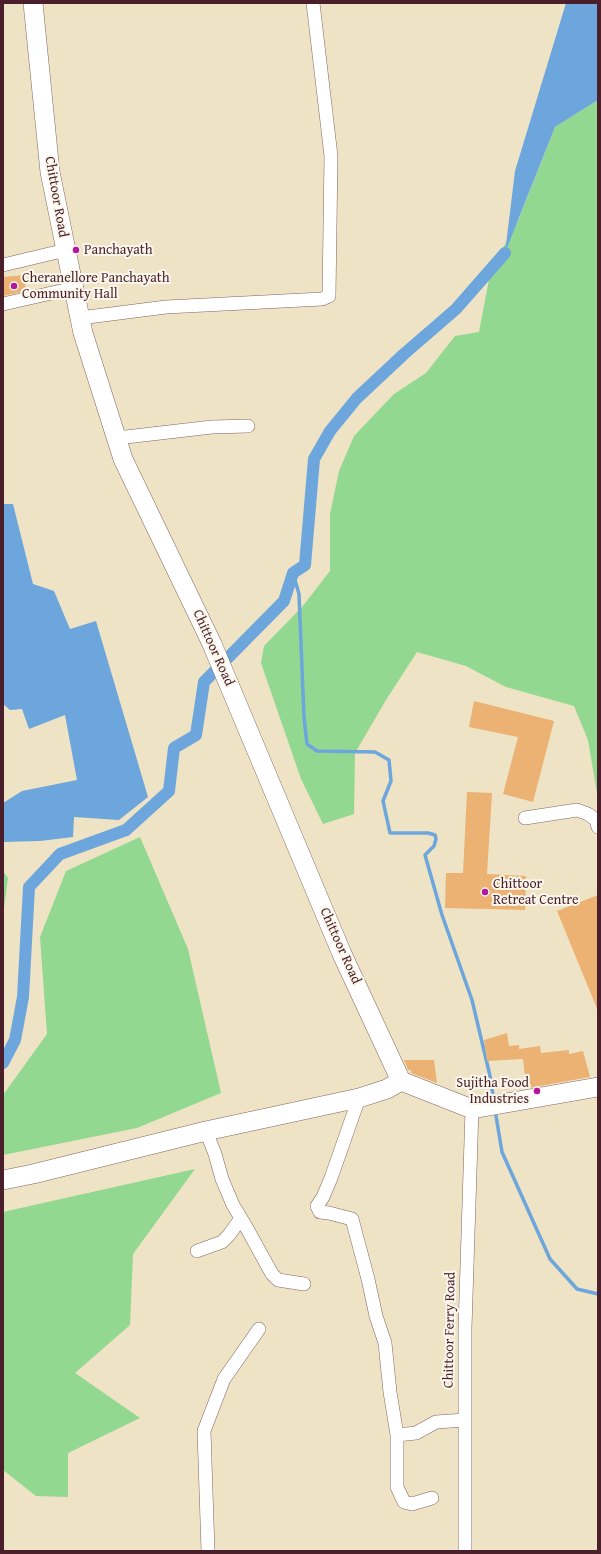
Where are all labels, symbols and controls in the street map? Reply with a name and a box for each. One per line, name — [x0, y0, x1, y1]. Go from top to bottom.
street label: Chittoor Road — [41, 155, 71, 239]
place label: Panchayath — [84, 242, 153, 258]
marker: Panchayath — [71, 245, 81, 255]
place label: Cheranellore Panchayath Community Hall — [22, 270, 170, 302]
marker: Cheranellore Panchayath Community Hall — [9, 281, 19, 291]
street label: Chittoor Road — [189, 607, 237, 689]
place label: Chittoor Retreat Centre — [493, 876, 578, 908]
marker: Chittoor Retreat Centre — [480, 887, 490, 897]
street label: Chittoor Road — [316, 905, 364, 987]
place label: Sujitha Food Industries — [456, 1075, 529, 1108]
marker: Sujitha Food Industries — [532, 1086, 542, 1096]
street label: Chittoor Ferry Road — [441, 1272, 459, 1388]

